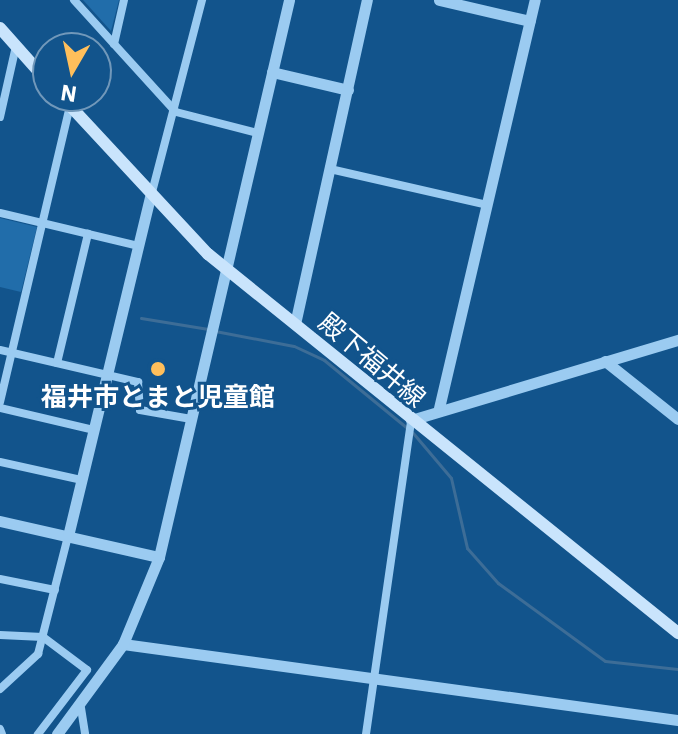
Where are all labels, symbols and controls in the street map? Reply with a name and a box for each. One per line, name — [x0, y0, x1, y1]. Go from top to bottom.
north arrow — [32, 32, 112, 112]
text: N — [58, 79, 79, 110]
street label: 殿下福井線 — [312, 306, 432, 414]
marker: 福井市とまと児童館 — [149, 360, 167, 378]
place label: 福井市とまと児童館 — [41, 381, 275, 413]

